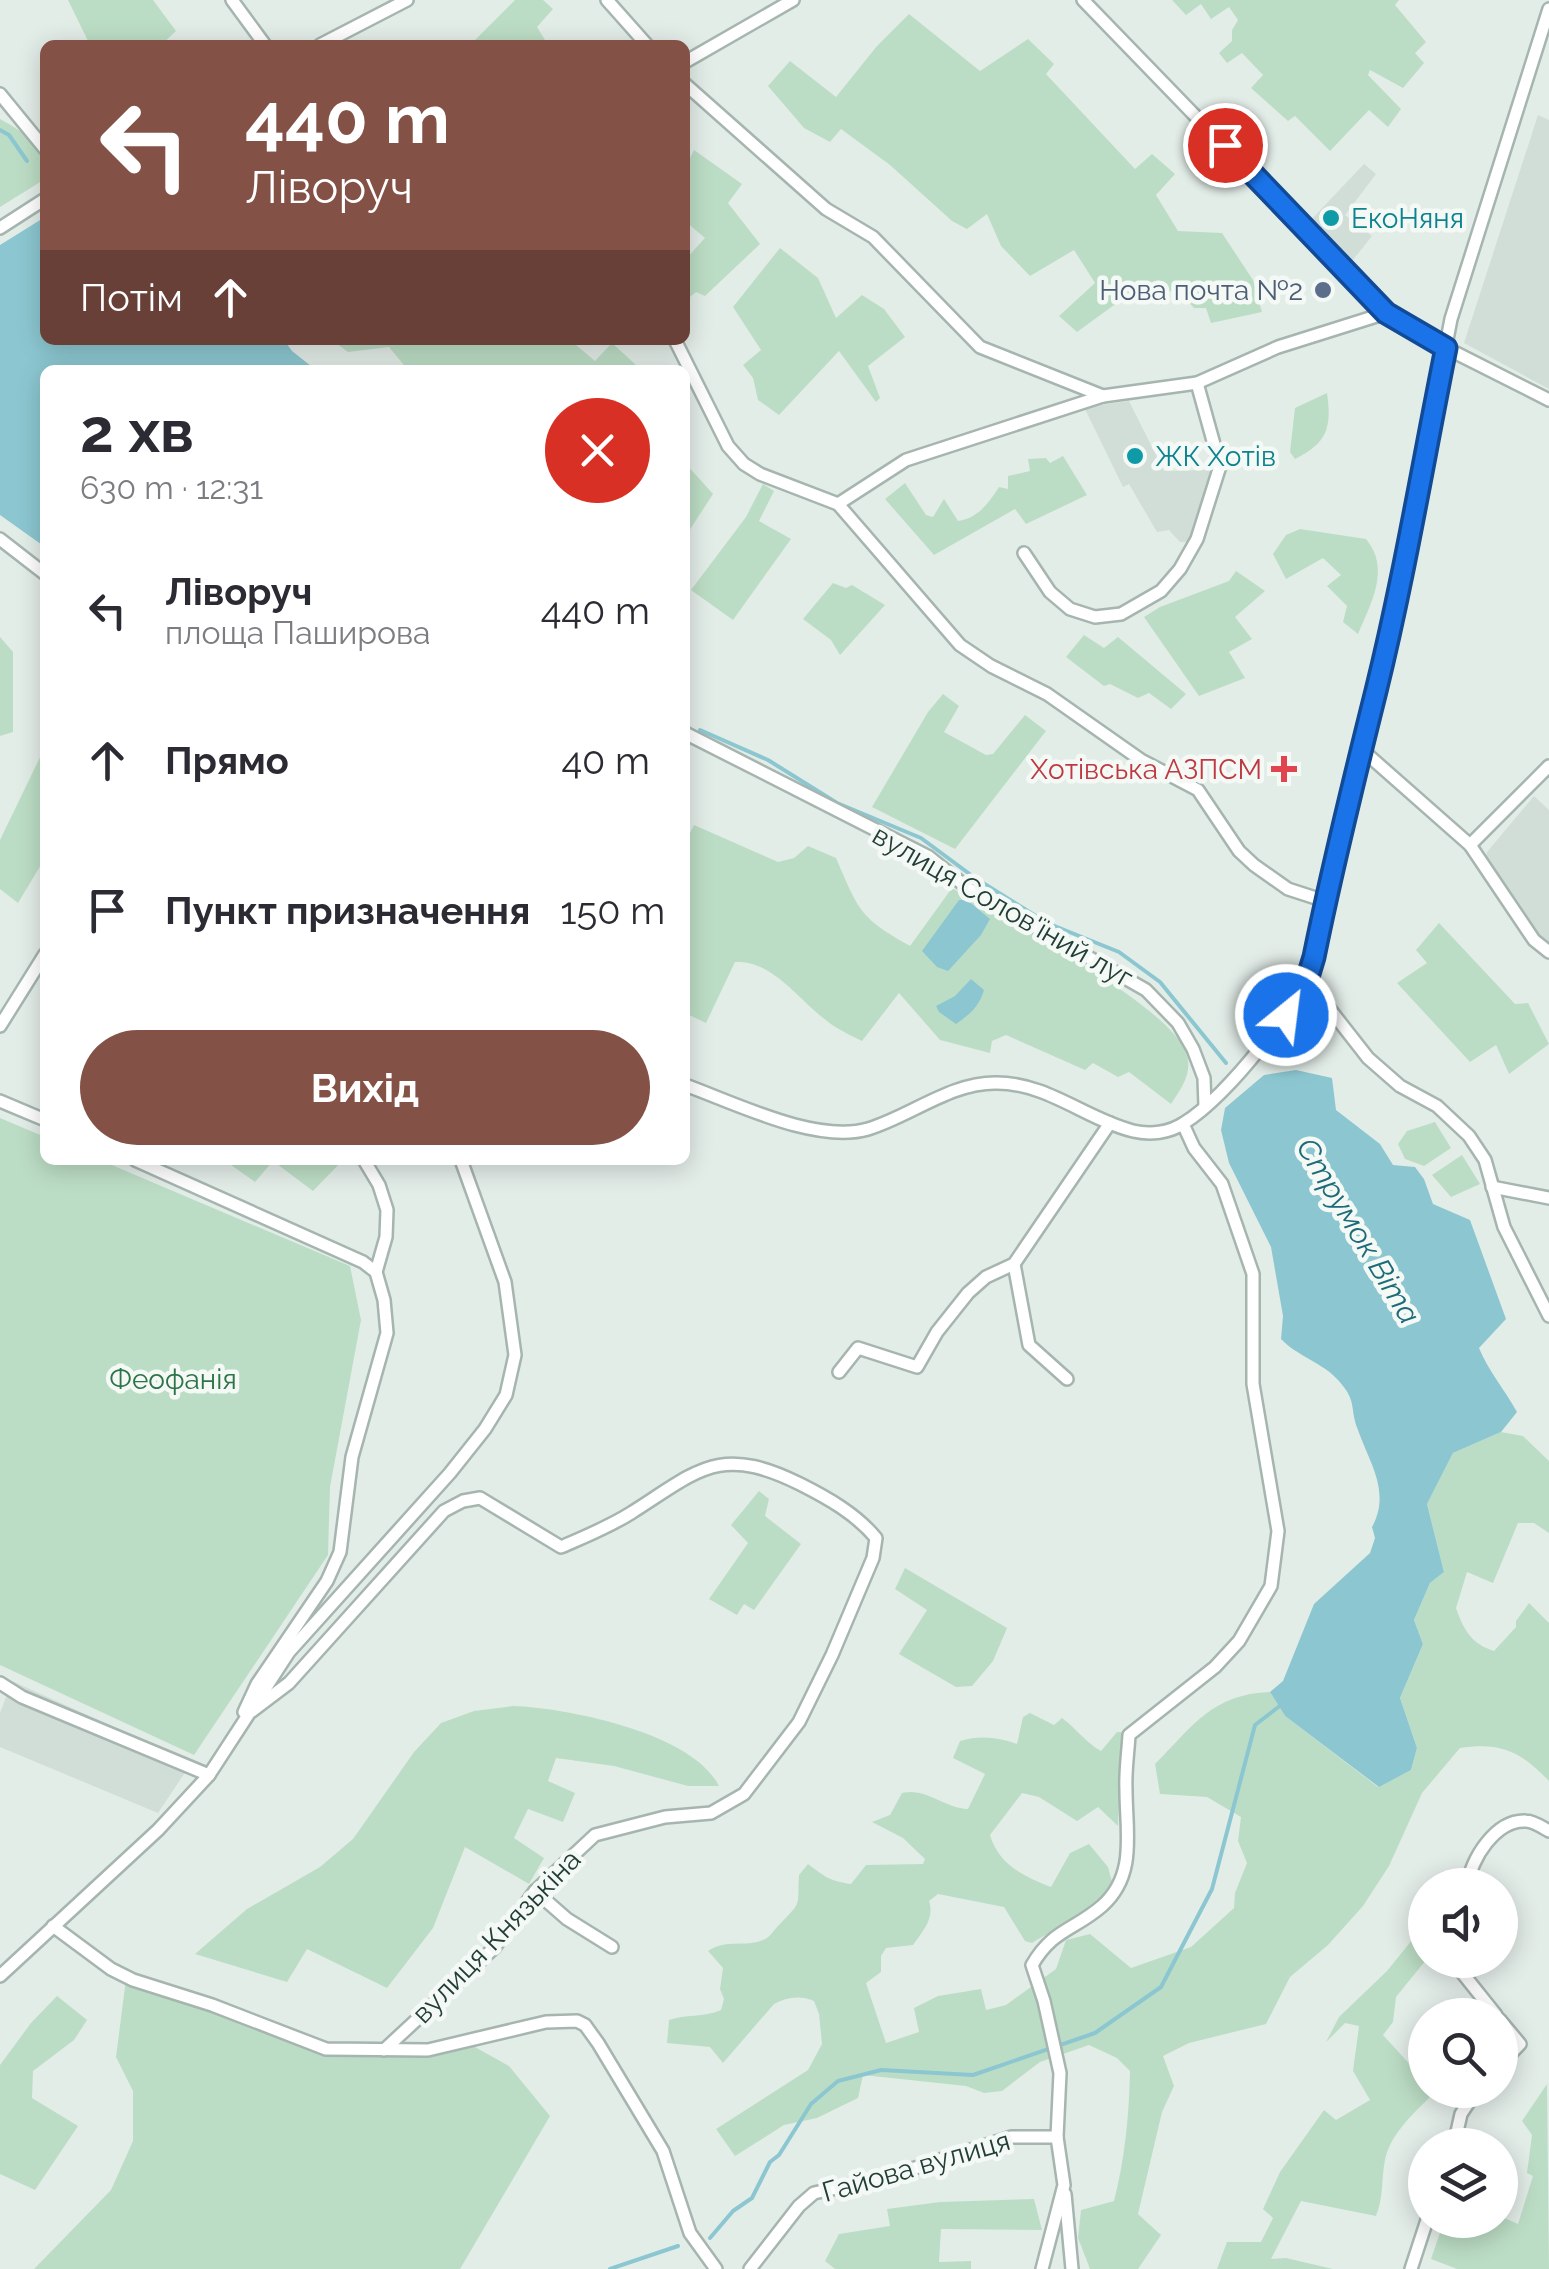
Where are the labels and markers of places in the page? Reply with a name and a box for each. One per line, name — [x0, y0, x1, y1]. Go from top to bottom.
pin — [1183, 103, 1268, 188]
place label: ЕкоНяня — [1351, 202, 1464, 235]
marker: ЕкоНяня — [1320, 207, 1342, 229]
place label: Нова почта №2 — [1099, 274, 1303, 307]
marker: Нова почта №2 — [1312, 279, 1334, 301]
place label: ЖК Хотів — [1155, 440, 1276, 473]
marker: ЖК Хотів — [1124, 445, 1146, 467]
place label: Хотівська АЗПСМ — [1030, 753, 1262, 786]
marker: Хотівська АЗПСМ — [1271, 756, 1297, 782]

